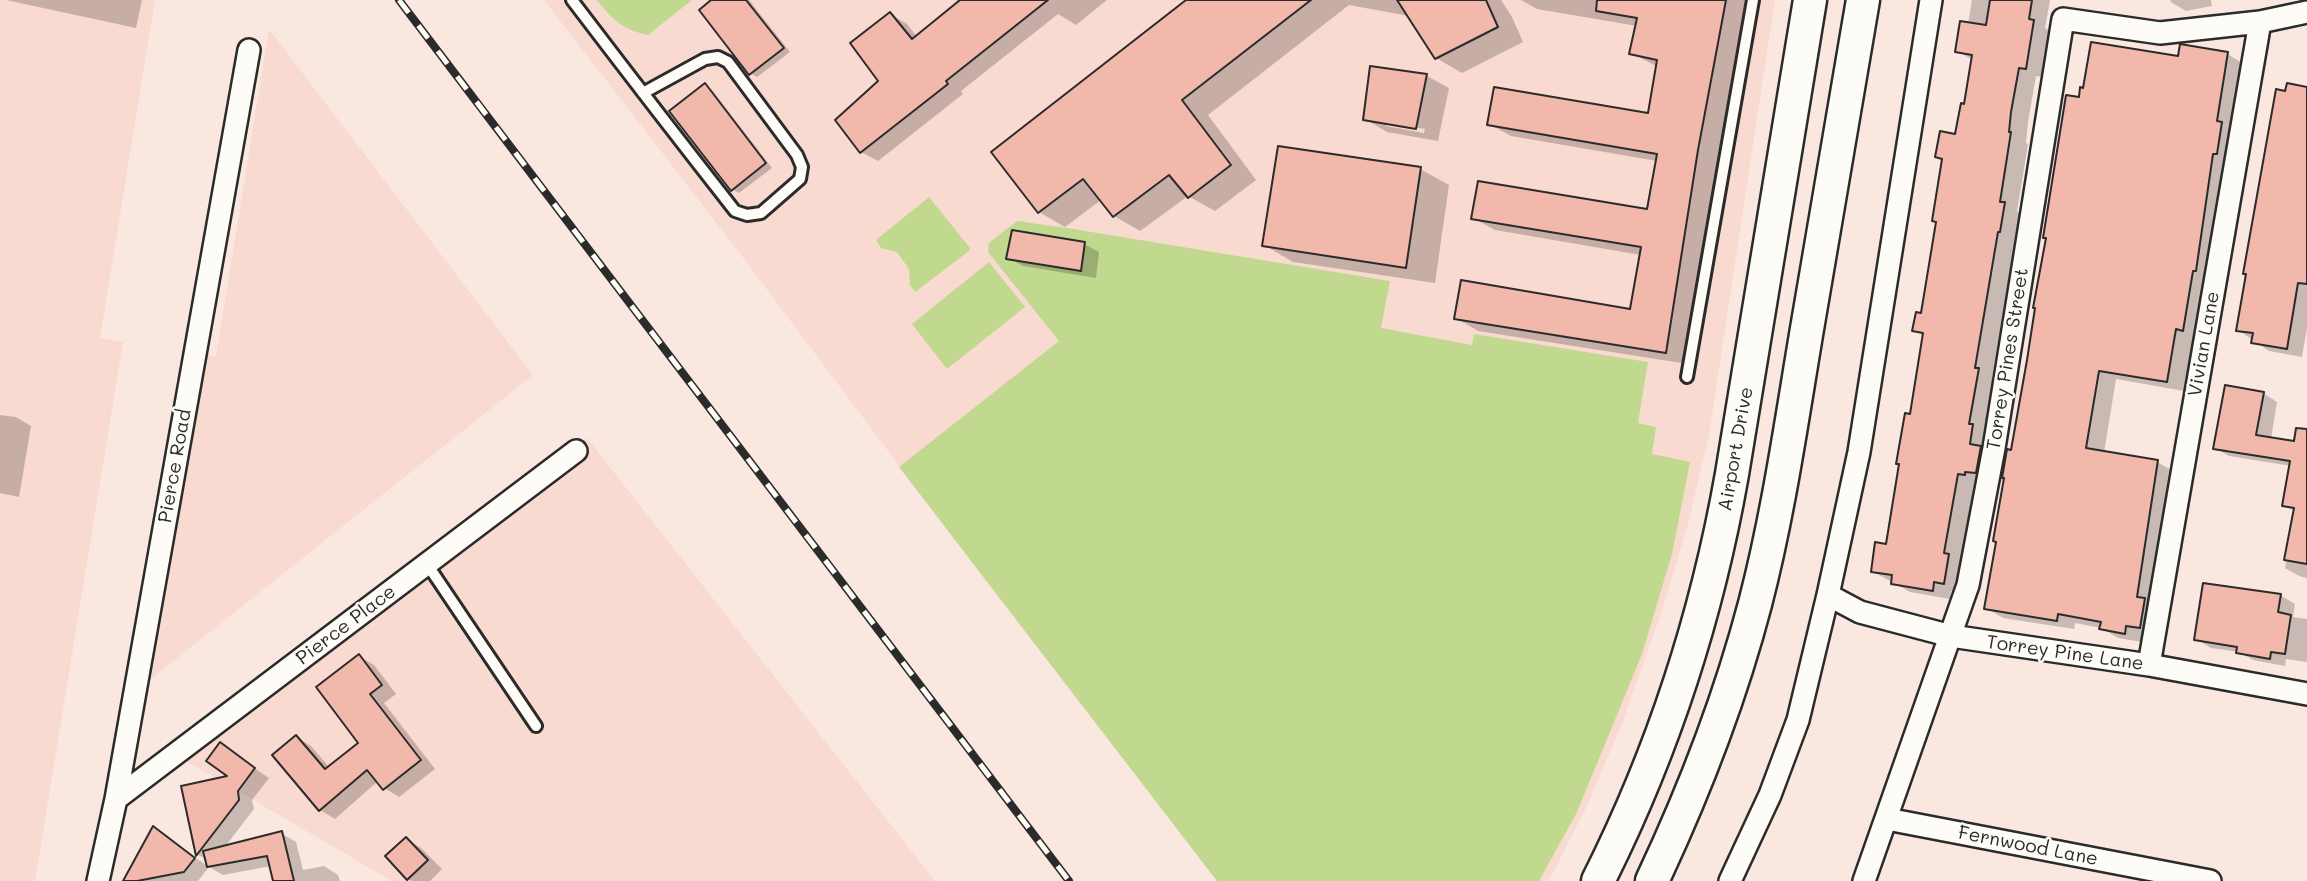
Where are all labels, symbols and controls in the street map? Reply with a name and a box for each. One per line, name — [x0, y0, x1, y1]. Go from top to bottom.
street label: Torrey Pines Street — [1982, 266, 2034, 452]
street label: Vivian Lane — [2184, 290, 2224, 398]
street label: Airport Drive — [1714, 385, 1758, 513]
street label: Pierce Road — [154, 407, 196, 525]
street label: Pierce Place — [292, 580, 400, 670]
street label: Torrey Pine Lane — [1985, 631, 2145, 675]
street label: Fernwood Lane — [1956, 821, 2100, 871]

